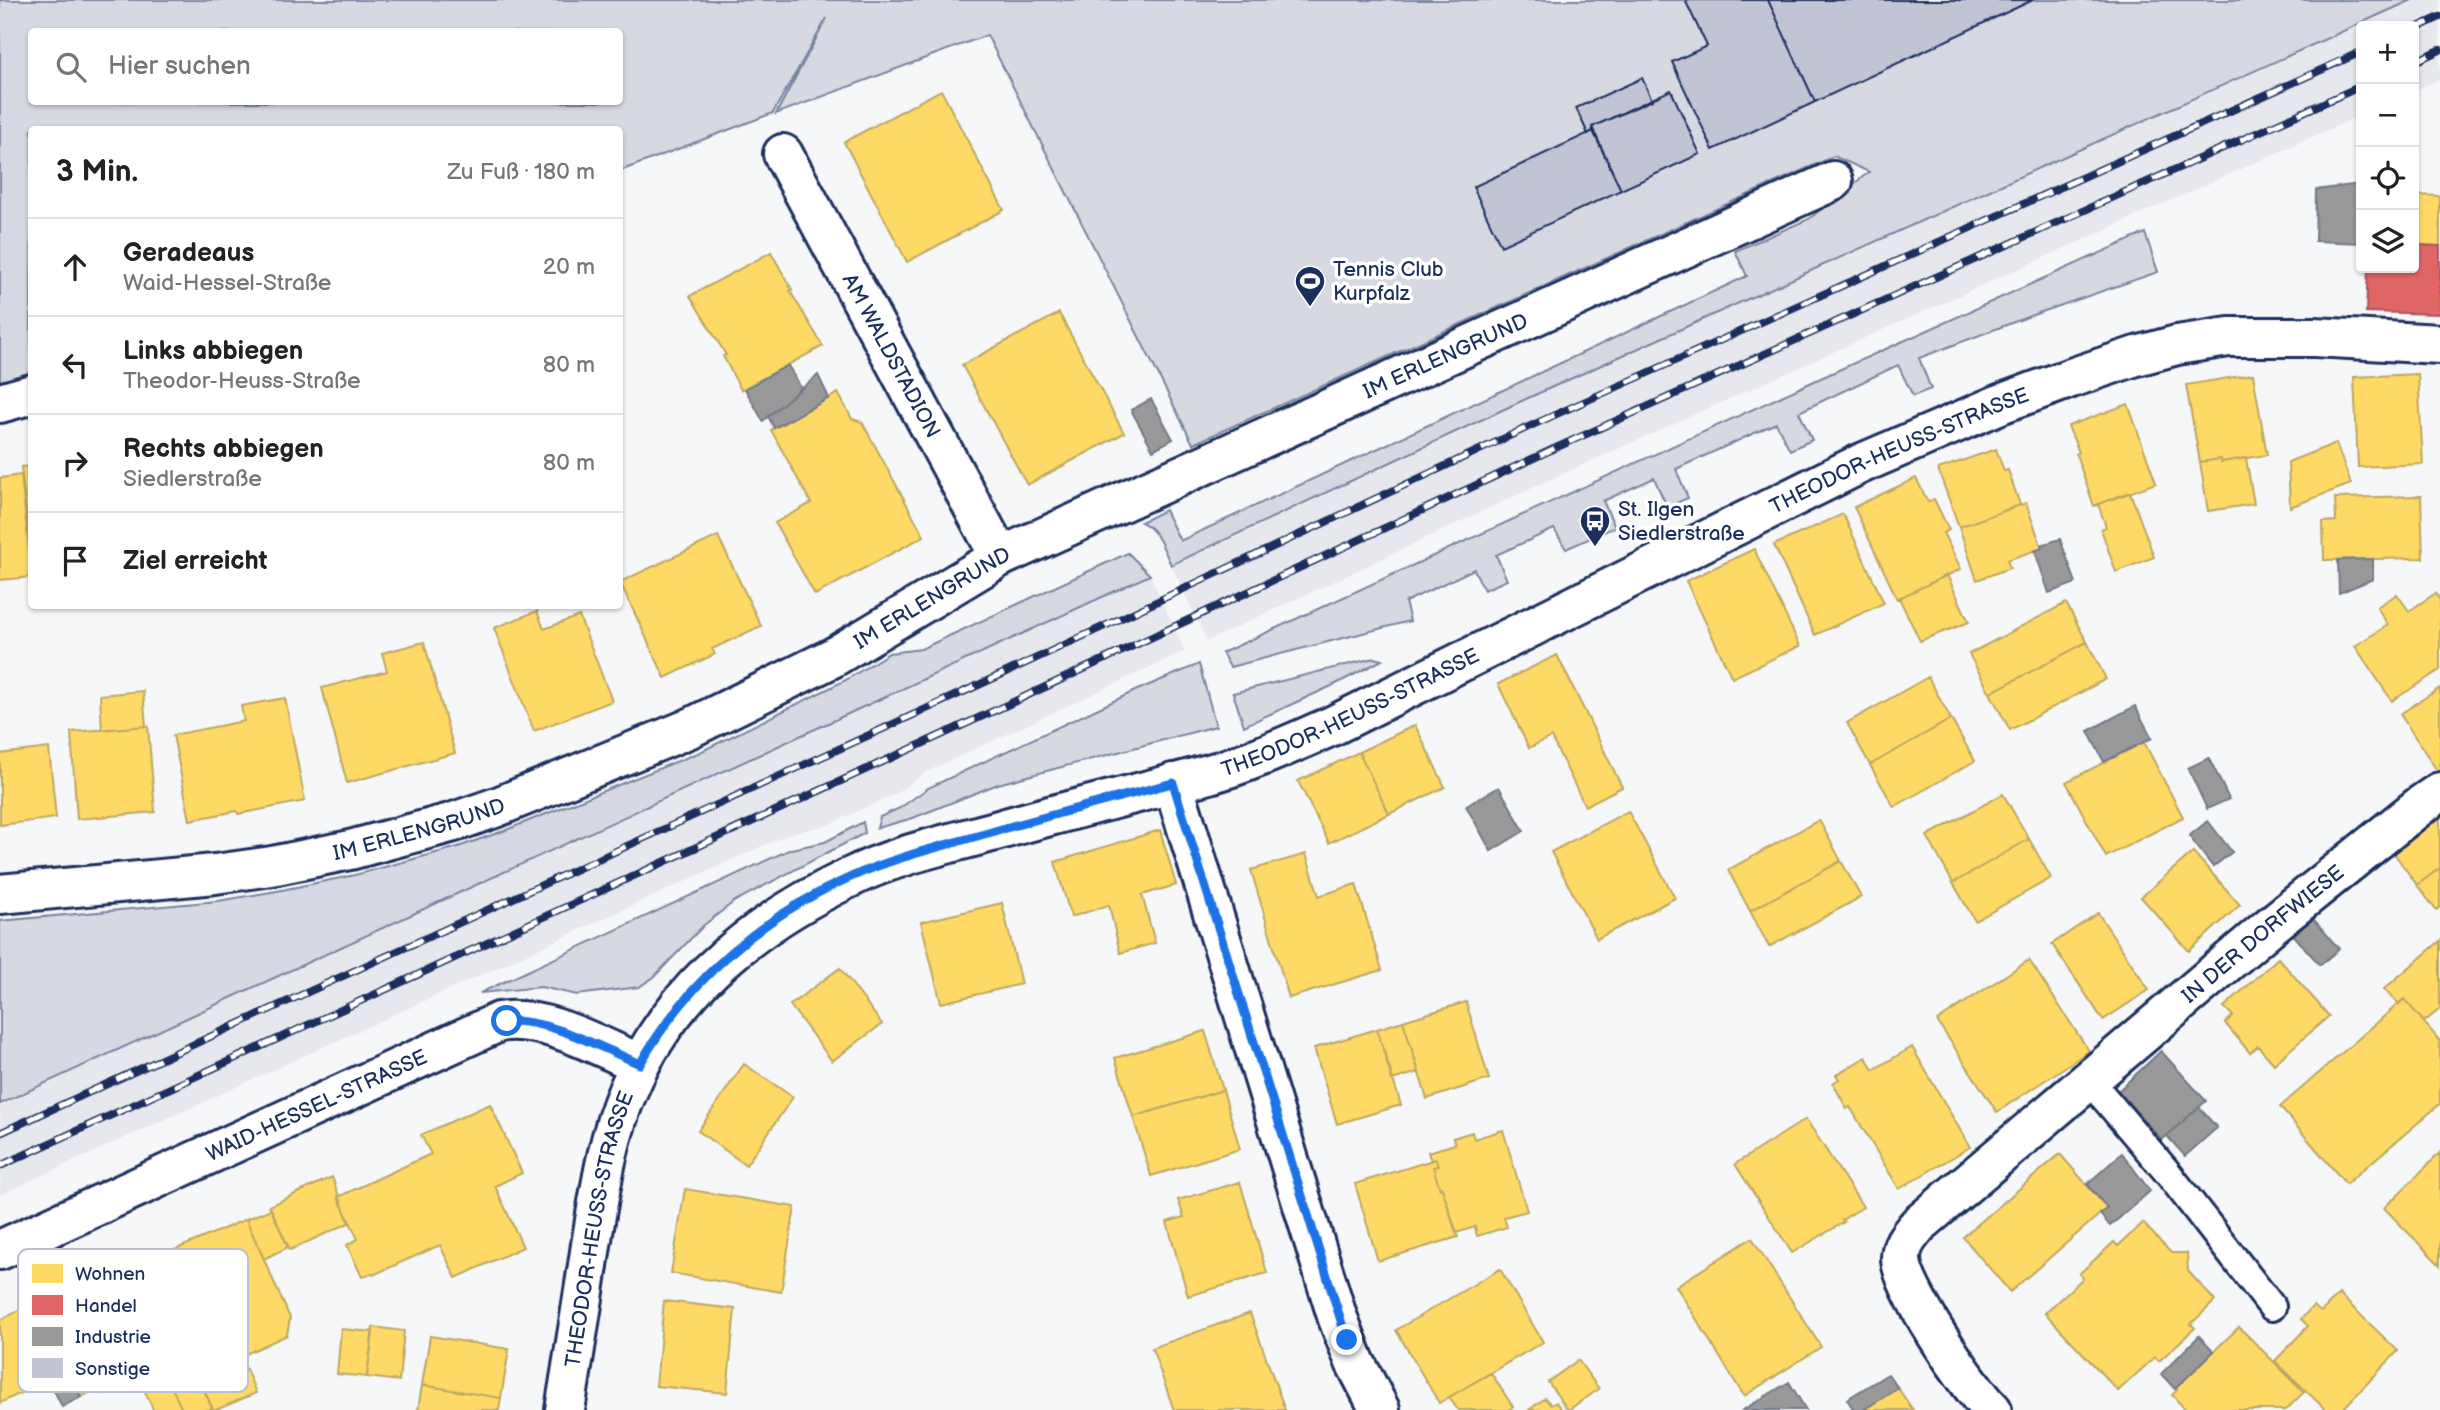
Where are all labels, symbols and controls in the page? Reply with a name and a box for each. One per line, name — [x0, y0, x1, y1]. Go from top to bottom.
map controls — [2356, 21, 2419, 273]
button: + — [2356, 21, 2419, 84]
search box — [28, 28, 623, 105]
icon: search — [52, 48, 90, 86]
text: Hier suchen — [108, 51, 251, 82]
button: − — [2356, 84, 2419, 147]
button: locate — [2356, 147, 2419, 210]
text: 3 Min. — [56, 154, 138, 190]
text: Zu Fuß · 180 m — [447, 158, 595, 186]
button: layers — [2356, 210, 2419, 273]
text: Geradeaus — [123, 238, 254, 269]
icon: ahead — [56, 248, 94, 286]
text: 20 m — [543, 253, 595, 281]
place label: Tennis Club Kurpfalz — [1333, 257, 1444, 306]
sports icon: Tennis Club Kurpfalz — [1293, 264, 1327, 308]
text: Waid-Hessel-Straße — [123, 269, 331, 297]
street label: AM WALDSTADION — [837, 269, 946, 442]
street label: IM ERLENGRUND — [1359, 308, 1532, 404]
text: Links abbiegen — [123, 336, 303, 367]
icon: left — [56, 346, 94, 384]
text: 80 m — [543, 351, 595, 379]
text: Theodor-Heuss-Straße — [123, 367, 361, 395]
street label: THEODOR-HEUSS-STRASSE — [1766, 382, 2032, 519]
text: Rechts abbiegen — [123, 434, 324, 465]
icon: right — [56, 444, 94, 482]
text: 80 m — [543, 449, 595, 477]
text: Siedlerstraße — [123, 465, 262, 493]
place label: St. Ilgen Siedlerstraße — [1618, 497, 1745, 546]
bus stop icon: St. Ilgen Siedlerstraße — [1578, 504, 1612, 548]
icon: arrive — [56, 542, 94, 580]
street label: IM ERLENGRUND — [849, 542, 1014, 654]
text: Ziel erreicht — [123, 546, 267, 577]
street label: THEODOR-HEUSS-STRASSE — [1218, 643, 1483, 782]
street label: IM ERLENGRUND — [331, 793, 508, 866]
street label: IN DER DORFWIESE — [2177, 860, 2349, 1008]
route start — [491, 1005, 522, 1036]
street label: WAID-HESSEL-STRASSE — [202, 1044, 431, 1167]
street label: THEODOR-HEUSS-STRASSE — [560, 1088, 639, 1369]
legend — [18, 1249, 248, 1392]
text: Wohnen — [75, 1263, 145, 1286]
text: Handel — [75, 1295, 137, 1318]
route end — [1331, 1324, 1362, 1355]
text: Industrie — [75, 1326, 151, 1349]
text: Sonstige — [75, 1358, 150, 1381]

